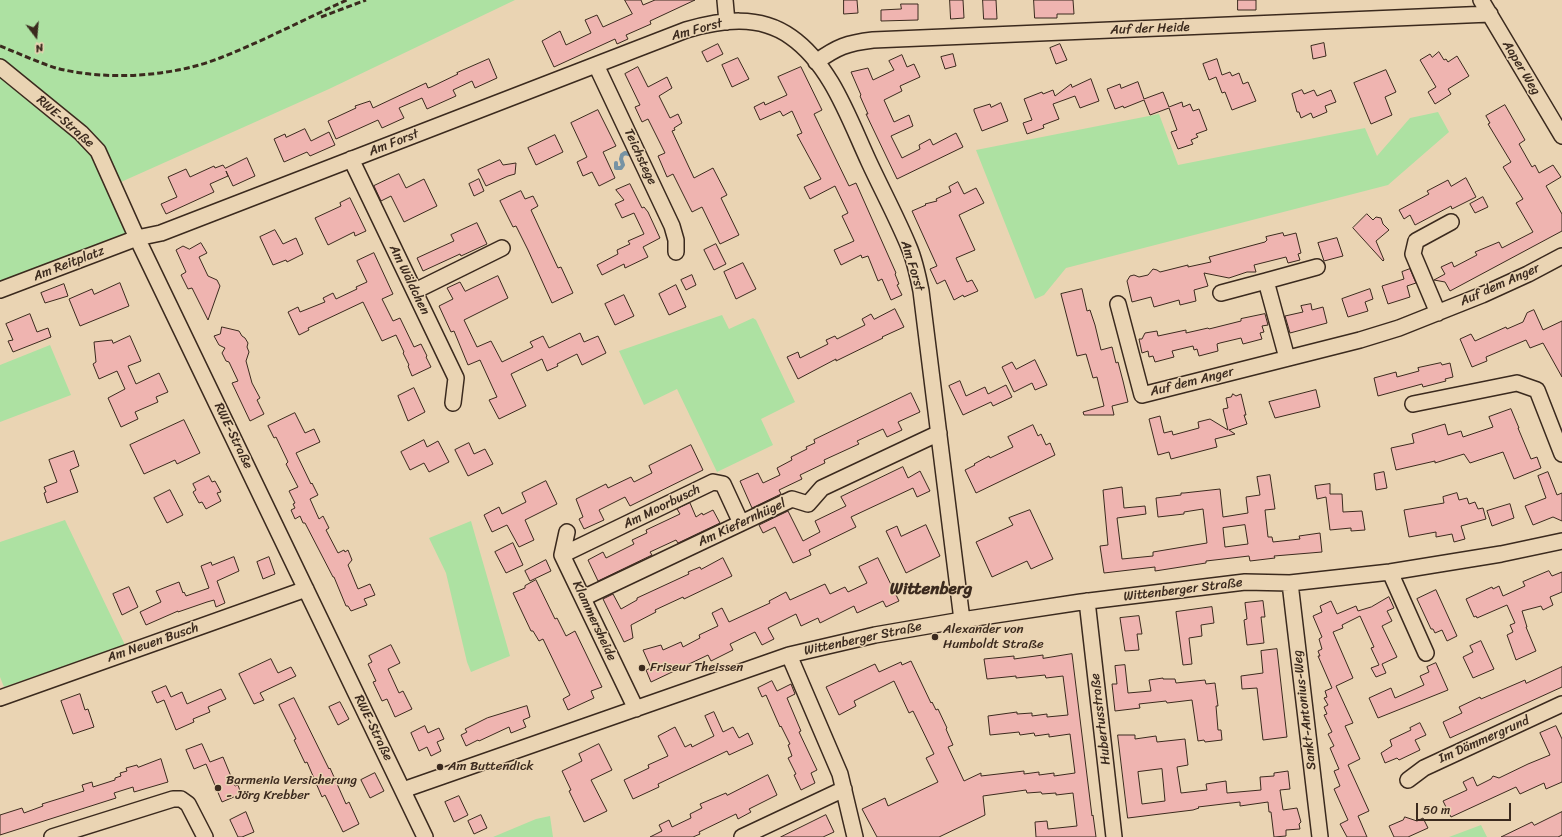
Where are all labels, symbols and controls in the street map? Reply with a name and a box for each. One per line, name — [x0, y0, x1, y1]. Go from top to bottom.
north arrow — [16, 16, 56, 56]
street label: Am Forst — [670, 16, 724, 44]
street label: Auf der Heide — [1110, 20, 1190, 38]
text: N — [33, 38, 46, 58]
street label: Aaper Weg — [1499, 38, 1543, 98]
street label: RWE-Straße — [33, 93, 97, 151]
street label: Am Forst — [367, 126, 421, 160]
street label: Teichstege — [620, 126, 660, 188]
street label: Am Forst — [897, 239, 927, 293]
street label: Am Wäldchen — [385, 242, 433, 318]
street label: Am Reitplatz — [31, 243, 107, 285]
street label: Auf dem Anger — [1458, 260, 1542, 310]
street label: Auf dem Anger — [1149, 364, 1235, 400]
street label: RWE-Straße — [210, 400, 256, 472]
street label: Am Moorbusch — [621, 482, 703, 532]
street label: Am Kiefernhügel — [696, 496, 788, 550]
street label: Wittenberger Straße — [1123, 575, 1243, 605]
street label: Klammersheide — [569, 579, 619, 663]
district label: Wittenberg — [890, 580, 972, 600]
street label: Wittenberger Straße — [803, 619, 923, 659]
street label: Am Neuen Busch — [105, 620, 201, 666]
place label: Alexander von Humboldt Straße — [943, 622, 1044, 653]
marker: Alexander von Humboldt Straße — [930, 632, 940, 642]
street label: Sankt-Antonius-Weg — [1290, 649, 1320, 771]
place label: Friseur Theissen — [650, 660, 743, 676]
marker: Friseur Theissen — [637, 663, 647, 673]
street label: Hubertusstraße — [1088, 672, 1114, 766]
street label: RWE-Straße — [350, 692, 396, 764]
street label: Im Dämmergrund — [1436, 713, 1532, 767]
place label: Am Buttendick — [448, 759, 533, 775]
marker: Am Buttendick — [435, 762, 445, 772]
place label: Barmenia Versicherung - Jörg Krebber — [226, 773, 357, 804]
marker: Barmenia Versicherung - Jörg Krebber — [213, 783, 223, 793]
scale bar — [1418, 795, 1513, 821]
text: 50 m — [1423, 799, 1450, 821]

